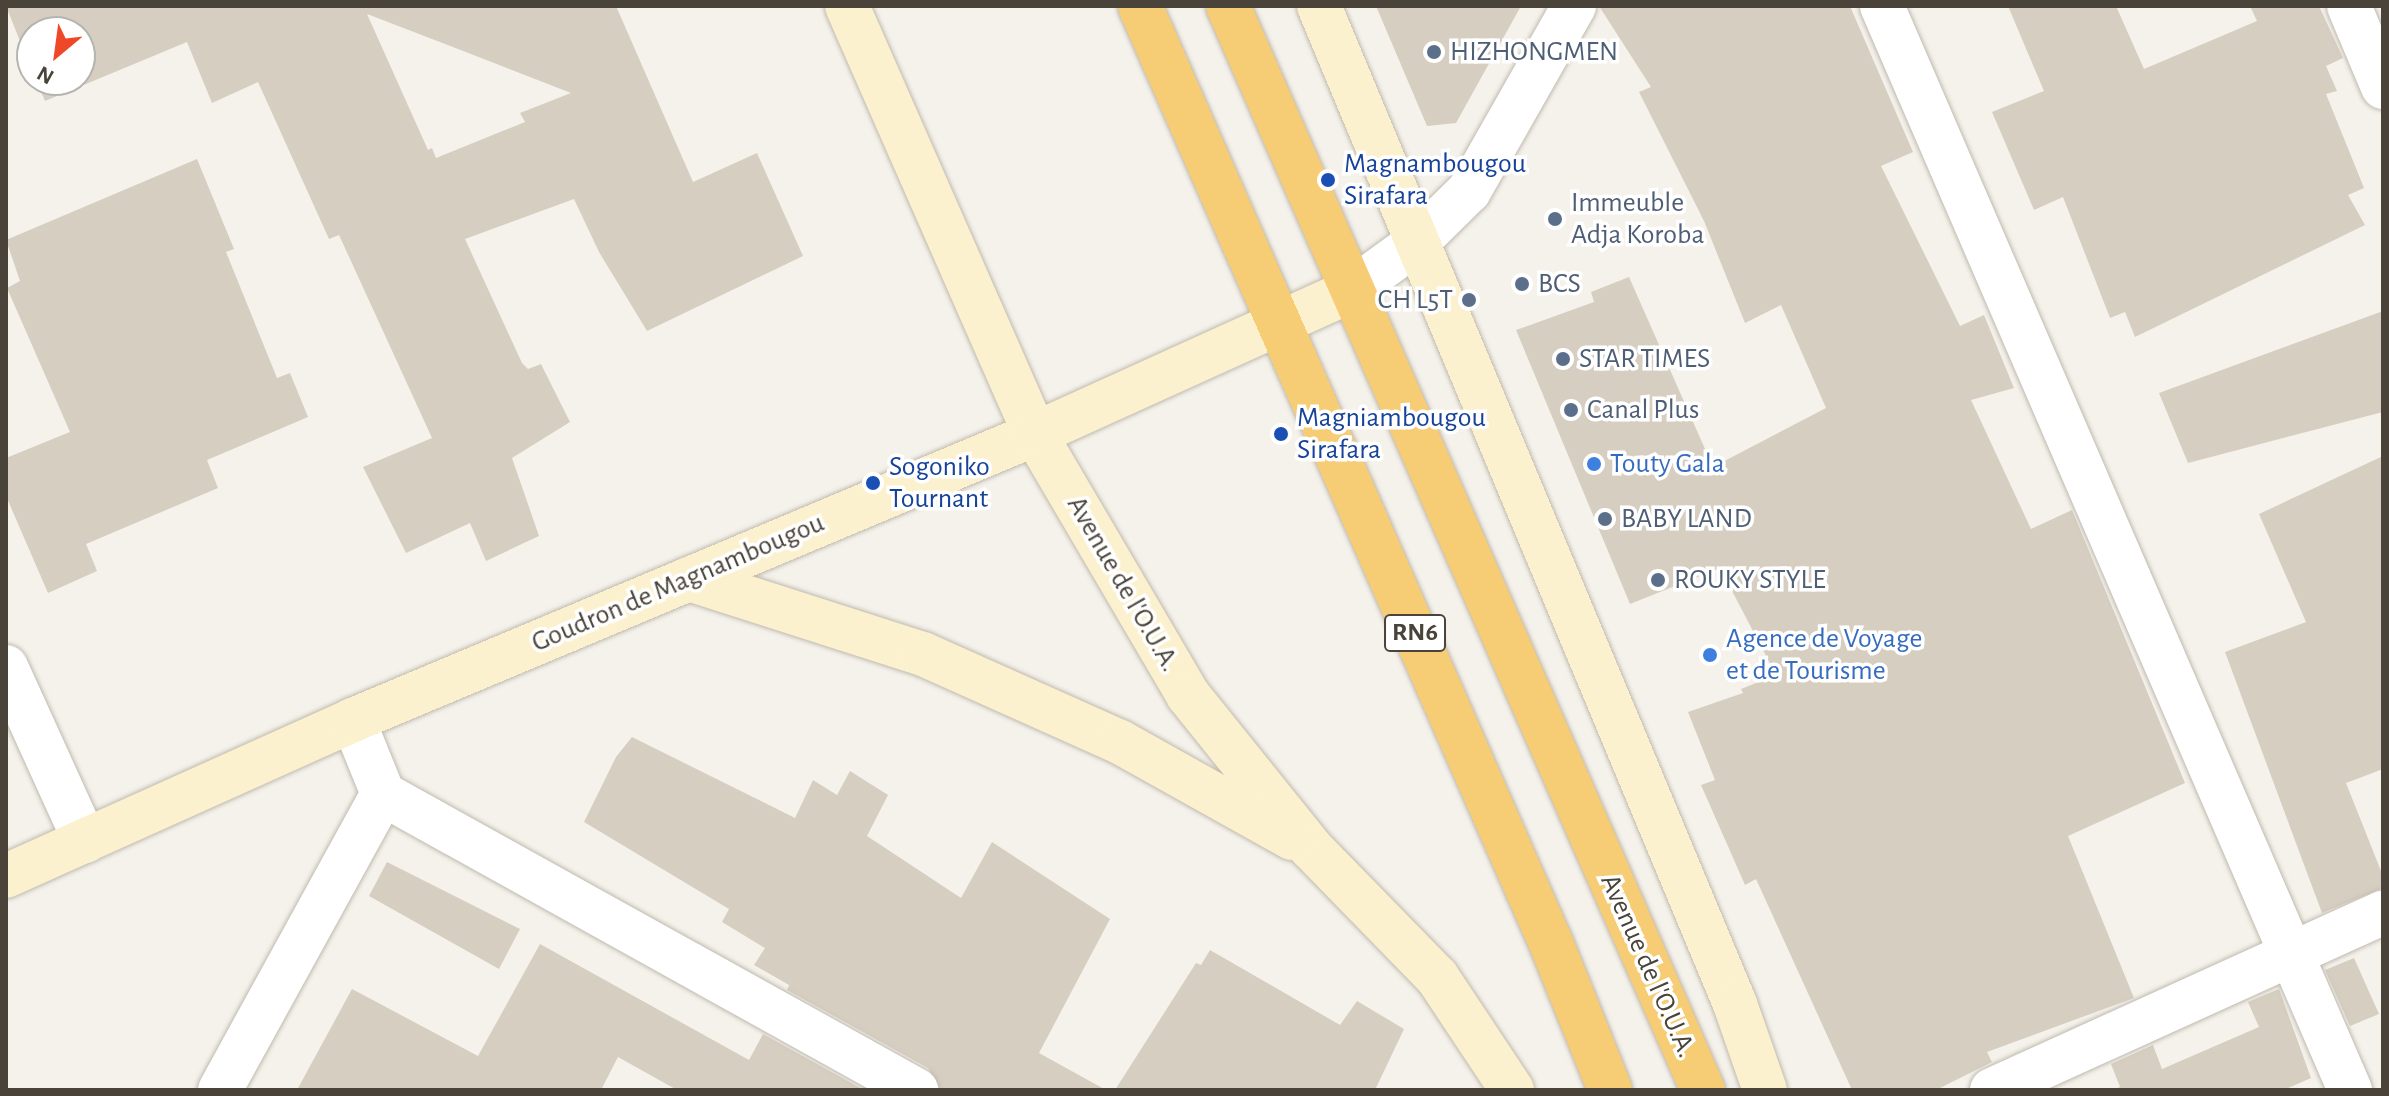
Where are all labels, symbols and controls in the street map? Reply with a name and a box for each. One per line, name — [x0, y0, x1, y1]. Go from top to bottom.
north arrow — [16, 16, 96, 96]
place label: HIZHONGMEN — [1450, 35, 1618, 69]
marker: HIZHONGMEN — [1425, 43, 1443, 61]
text: N — [33, 62, 57, 89]
place label: Magnambougou Sirafara — [1344, 147, 1526, 213]
marker: Magnambougou Sirafara — [1319, 171, 1337, 189]
place label: Immeuble Adja Koroba — [1571, 186, 1704, 252]
marker: Immeuble Adja Koroba — [1546, 210, 1564, 228]
place label: BCS — [1538, 267, 1581, 301]
marker: BCS — [1513, 275, 1531, 293]
place label: CH L5T — [1378, 283, 1453, 317]
marker: CH L5T — [1460, 291, 1478, 309]
place label: STAR TIMES — [1579, 342, 1710, 376]
marker: STAR TIMES — [1554, 350, 1572, 368]
place label: Canal Plus — [1587, 393, 1699, 427]
place label: Magniambougou Sirafara — [1297, 401, 1486, 467]
marker: Canal Plus — [1562, 401, 1580, 419]
marker: Magniambougou Sirafara — [1272, 425, 1290, 443]
place label: Touty Gala — [1610, 447, 1725, 481]
place label: Sogoniko Tournant — [889, 450, 990, 516]
marker: Touty Gala — [1585, 455, 1603, 473]
marker: Sogoniko Tournant — [864, 474, 882, 492]
street label: Avenue de l'O.U.A. — [1059, 490, 1187, 678]
place label: BABY LAND — [1621, 502, 1752, 536]
street label: Goudron de Magnambougou — [527, 506, 829, 660]
marker: BABY LAND — [1596, 510, 1614, 528]
place label: ROUKY STYLE — [1674, 563, 1826, 597]
marker: ROUKY STYLE — [1649, 571, 1667, 589]
road number: RN6 — [1383, 611, 1447, 655]
place label: Agence de Voyage et de Tourisme — [1726, 622, 1922, 688]
marker: Agence de Voyage et de Tourisme — [1701, 646, 1719, 664]
street label: Avenue de l'O.U.A. — [1593, 869, 1703, 1063]

